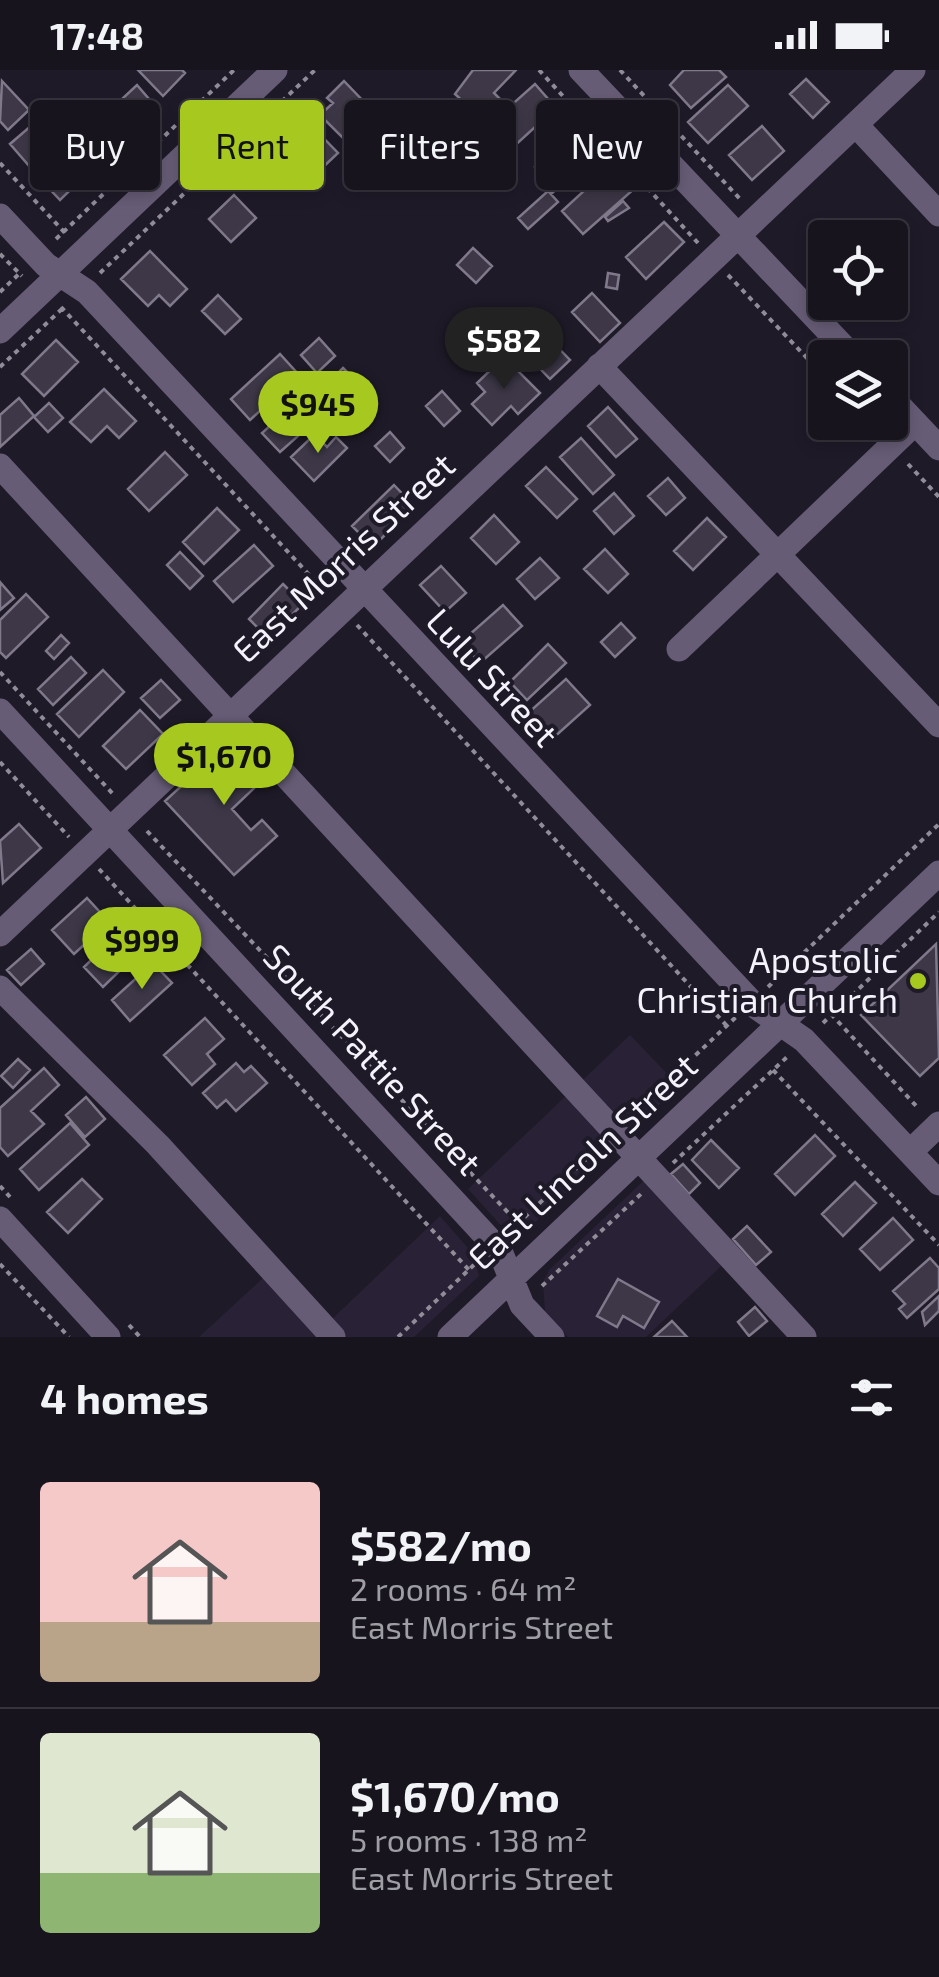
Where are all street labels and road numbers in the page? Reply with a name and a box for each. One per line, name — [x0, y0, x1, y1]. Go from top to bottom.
street label: East Morris Street — [223, 443, 462, 670]
street label: Lulu Street — [419, 599, 568, 754]
street label: South Pattie Street — [256, 935, 491, 1183]
street label: East Lincoln Street — [459, 1044, 705, 1277]

